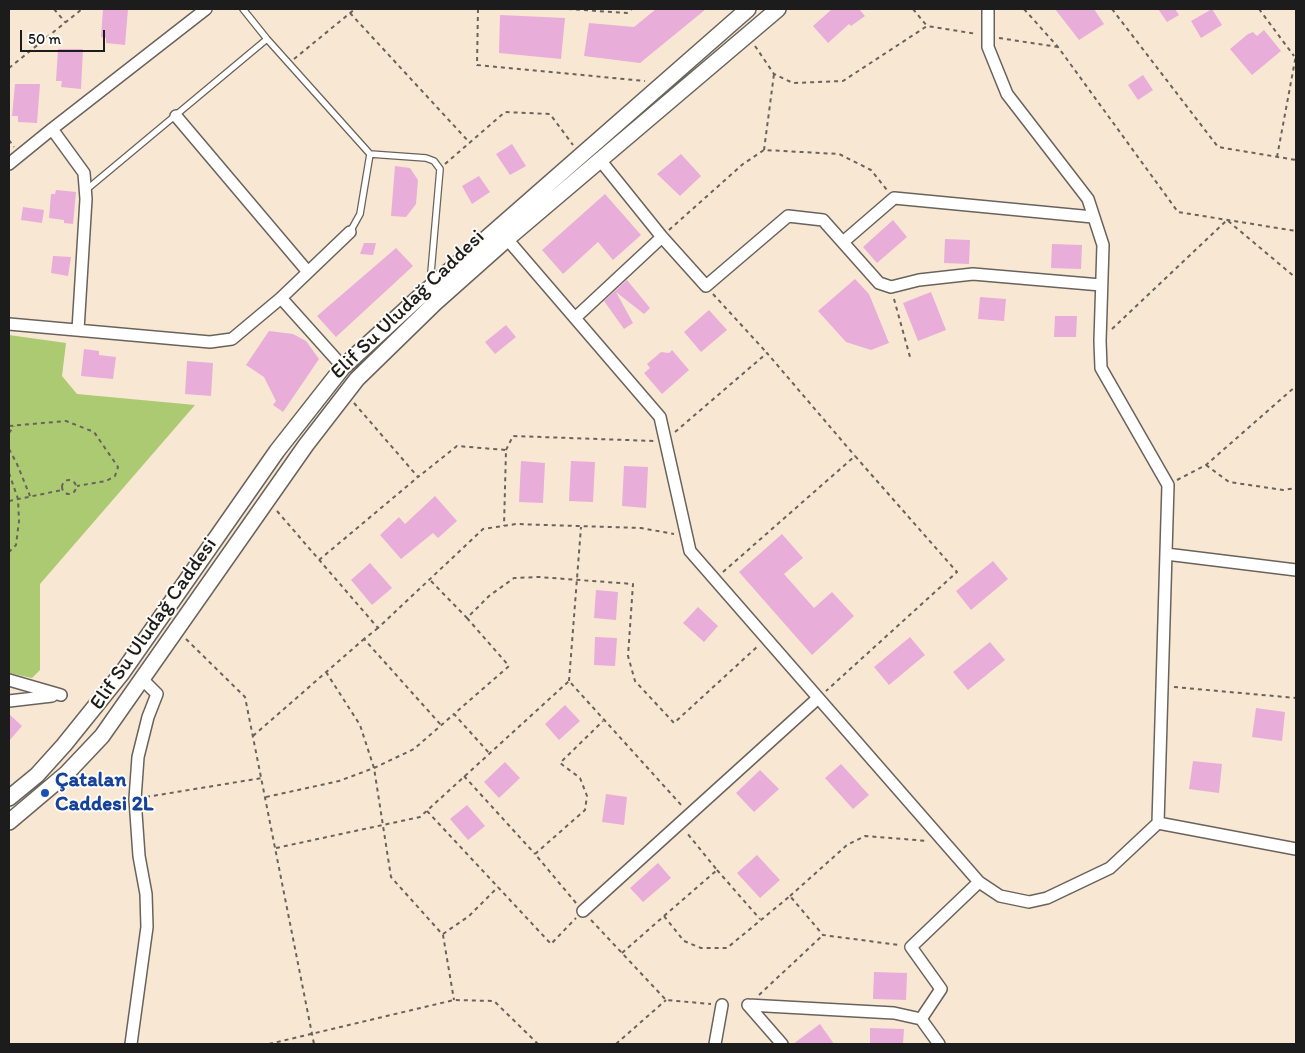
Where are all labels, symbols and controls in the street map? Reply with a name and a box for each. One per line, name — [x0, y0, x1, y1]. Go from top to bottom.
scale bar — [22, 20, 108, 52]
text: 50 m — [28, 30, 61, 48]
street label: Elif Su Uludağ Caddesi — [326, 225, 490, 385]
street label: Elif Su Uludağ Caddesi — [85, 533, 223, 715]
place label: Çatalan Caddesi 2L — [55, 768, 153, 818]
marker: Çatalan Caddesi 2L — [39, 787, 51, 799]

